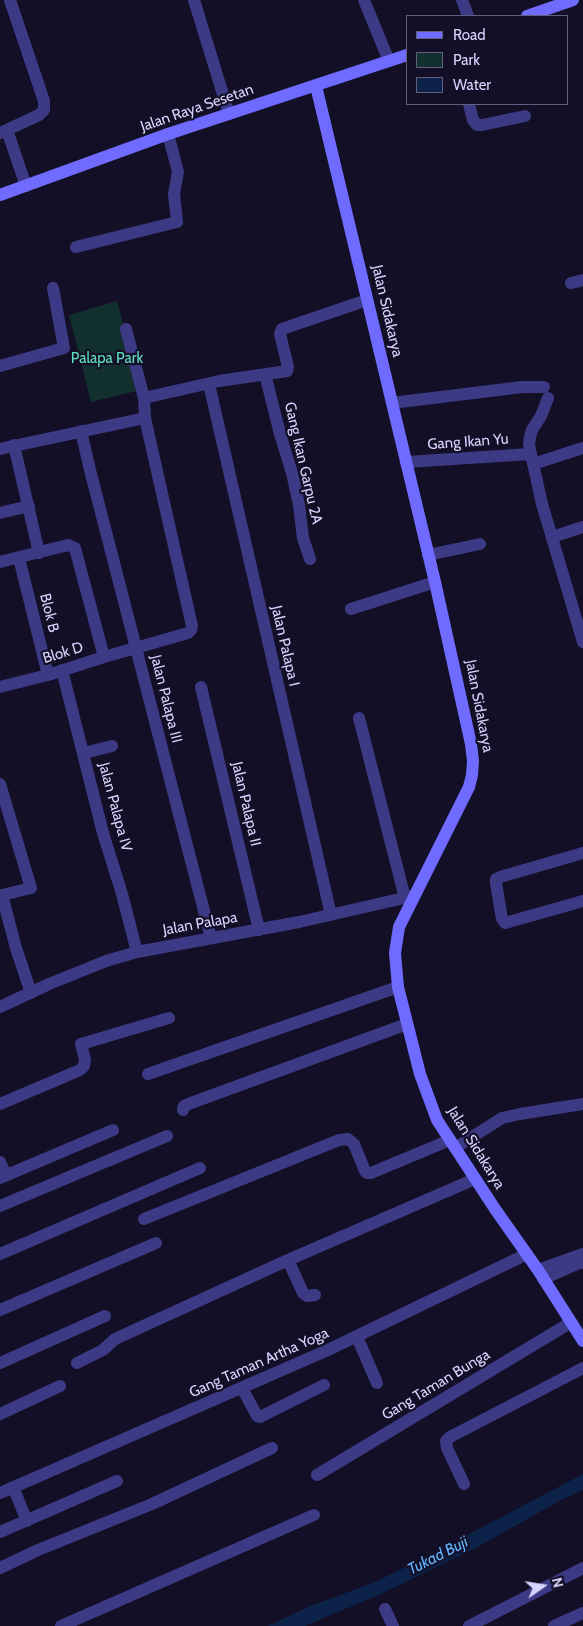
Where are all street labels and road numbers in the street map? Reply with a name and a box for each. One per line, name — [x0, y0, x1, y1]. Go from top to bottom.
street label: Jalan Raya Sesetan — [138, 80, 256, 136]
street label: Jalan Sidakarya — [368, 263, 406, 359]
street label: Gang Ikan Garpu 2A — [280, 400, 326, 526]
street label: Gang Ikan Yu — [427, 430, 509, 454]
street label: Blok B — [35, 592, 63, 634]
street label: Jalan Palapa I — [267, 604, 303, 688]
street label: Blok D — [40, 638, 86, 668]
street label: Jalan Palapa III — [146, 653, 186, 745]
street label: Jalan Sidakarya — [461, 658, 497, 754]
street label: Jalan Palapa IV — [94, 760, 136, 854]
street label: Jalan Palapa II — [228, 760, 264, 848]
street label: Jalan Palapa — [161, 909, 239, 939]
street label: Jalan Sidakarya — [443, 1103, 509, 1193]
street label: Gang Taman Artha Yoga — [186, 1324, 332, 1402]
street label: Gang Taman Bunga — [379, 1346, 493, 1424]

